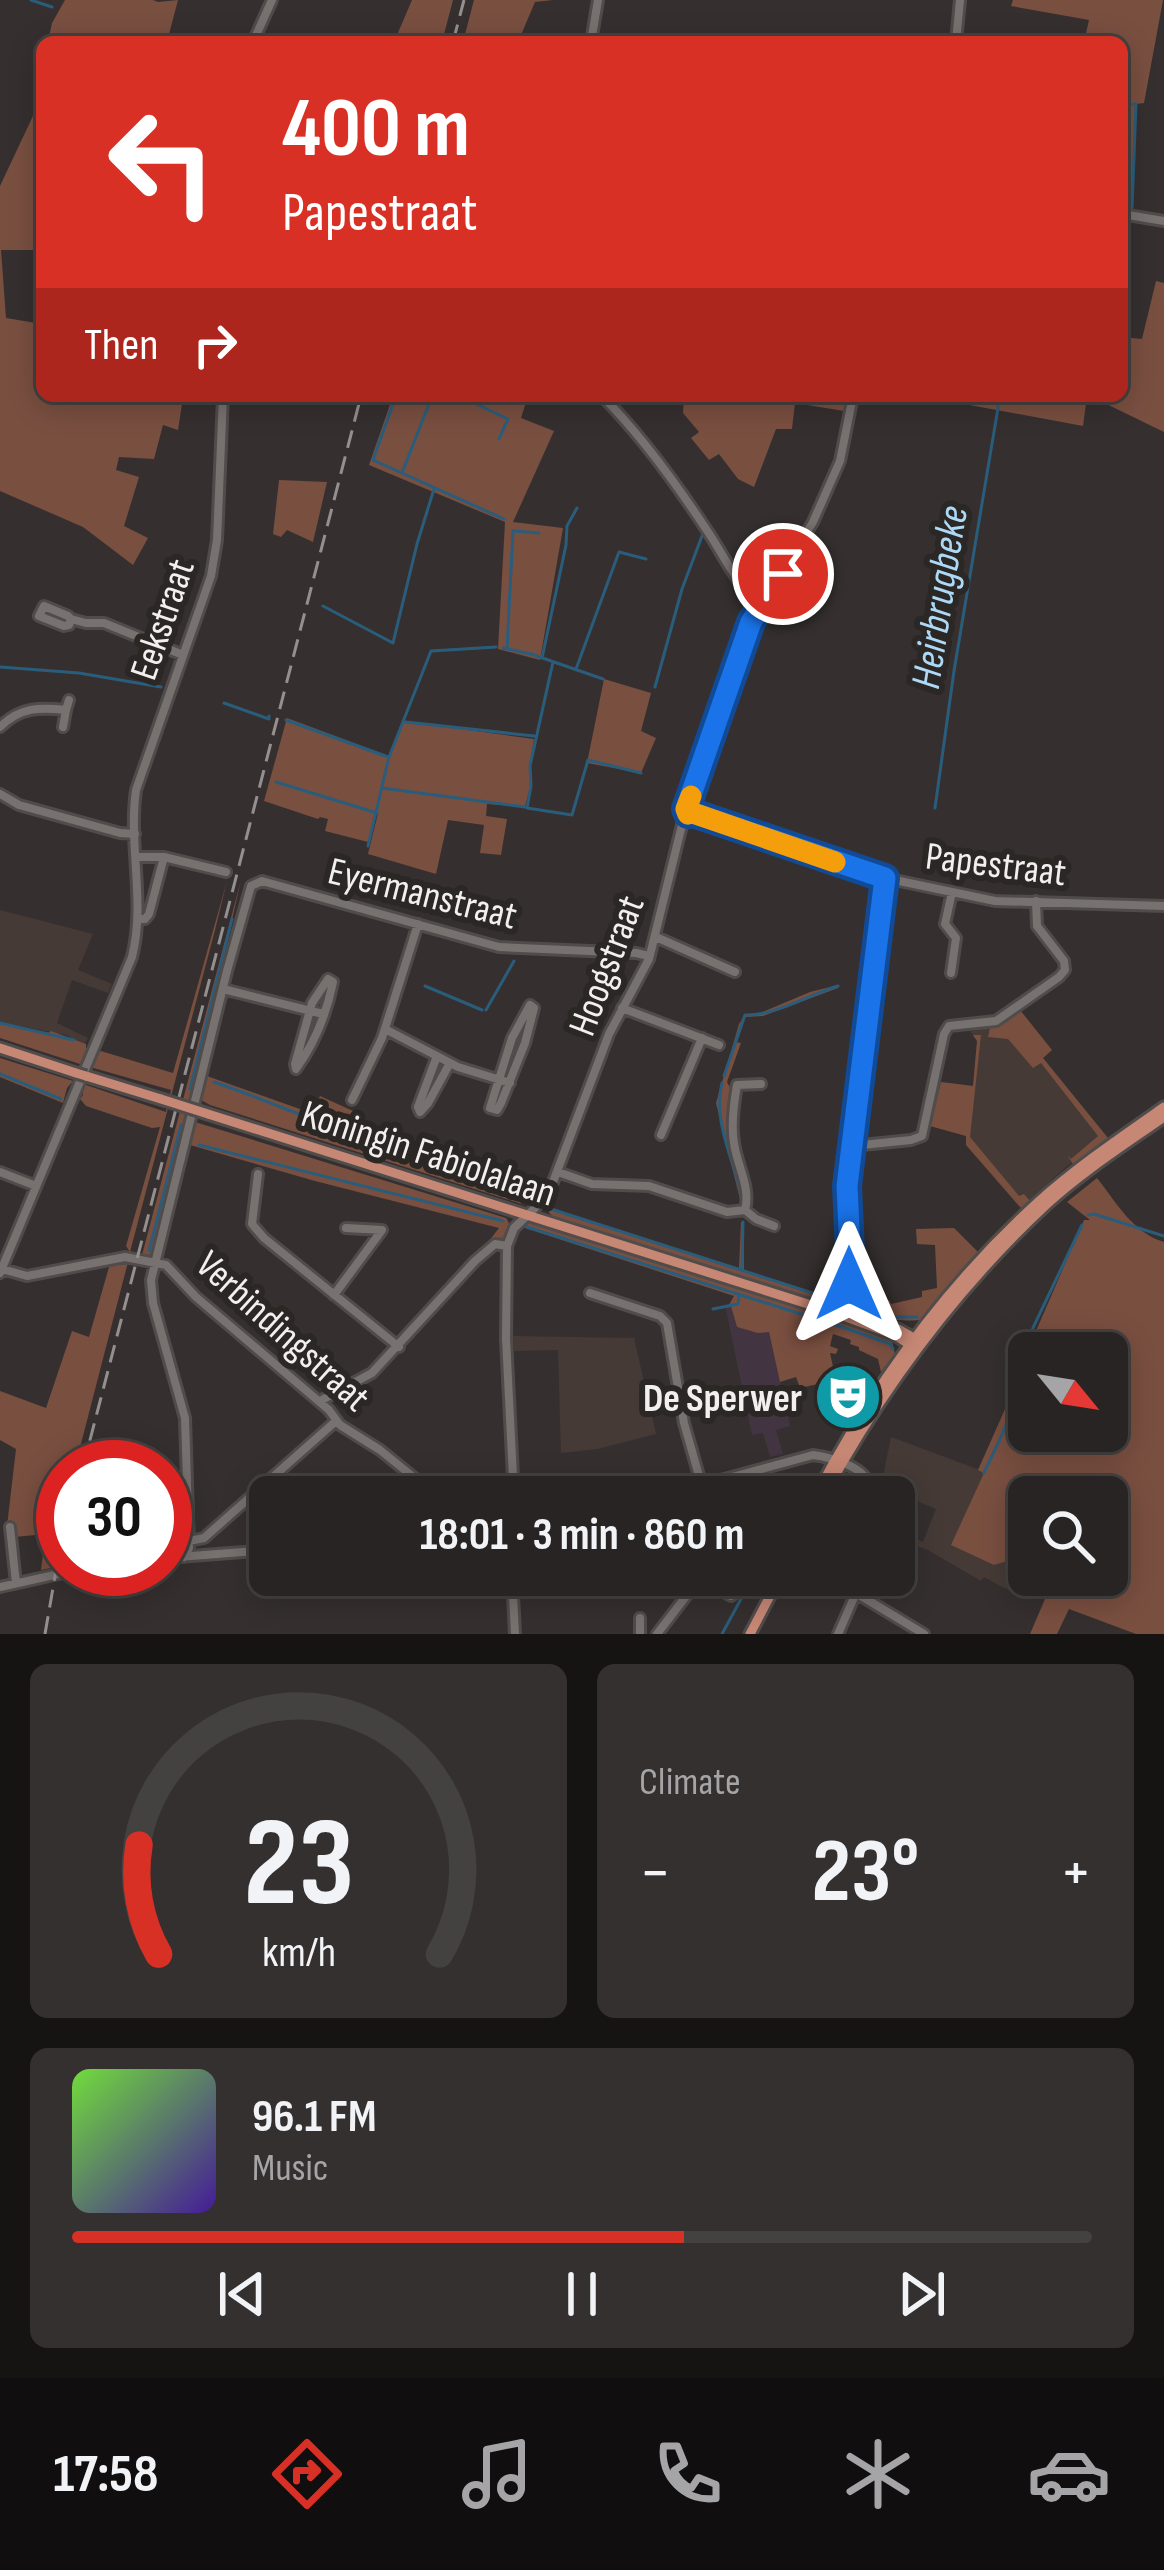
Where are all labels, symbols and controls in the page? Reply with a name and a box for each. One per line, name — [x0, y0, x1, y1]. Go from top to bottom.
text: 400 m — [282, 79, 470, 180]
icon: left — [84, 84, 240, 240]
text: Papestraat — [282, 181, 477, 246]
icon: right — [182, 312, 248, 378]
text: Then — [84, 318, 158, 373]
water label: Heirbrugbeke — [901, 502, 980, 693]
pin — [732, 523, 834, 625]
icon: arrive — [750, 541, 816, 607]
street label: Eekstraat — [121, 553, 206, 686]
street label: Papestraat — [923, 834, 1069, 897]
street label: Eyermanstraat — [323, 848, 522, 941]
street label: Hoogstraat — [559, 889, 655, 1042]
street label: Koningin Fabiolalaan — [295, 1091, 561, 1218]
position arrow — [786, 1221, 912, 1347]
street label: Verbindingstraat — [186, 1242, 379, 1422]
north arrow — [1008, 1332, 1128, 1452]
map controls — [1008, 1332, 1128, 1596]
theatre icon: De Sperwer — [813, 1362, 883, 1432]
place label: De Sperwer — [643, 1376, 802, 1423]
speed limit sign: 30 — [36, 1440, 192, 1596]
button: search — [1008, 1476, 1128, 1596]
text: 18:01 · 3 min · 860 m — [420, 1508, 744, 1563]
text: Climate — [639, 1759, 741, 1806]
text: 23 — [243, 1791, 354, 1940]
text: 23° — [811, 1819, 920, 1927]
text: − — [639, 1834, 671, 1913]
text: + — [1060, 1834, 1092, 1913]
text: km/h — [261, 1927, 336, 1979]
text: 96.1 FM — [252, 2090, 376, 2145]
text: Music — [252, 2145, 328, 2192]
icon: previous — [209, 2261, 275, 2327]
icon: pause — [549, 2261, 615, 2327]
icon: next — [889, 2261, 955, 2327]
icon: directions — [265, 2432, 349, 2516]
icon: music — [455, 2432, 539, 2516]
icon: phone — [646, 2432, 730, 2516]
icon: climate — [836, 2432, 920, 2516]
icon: car — [1027, 2432, 1111, 2516]
text: 17:58 — [53, 2442, 159, 2507]

